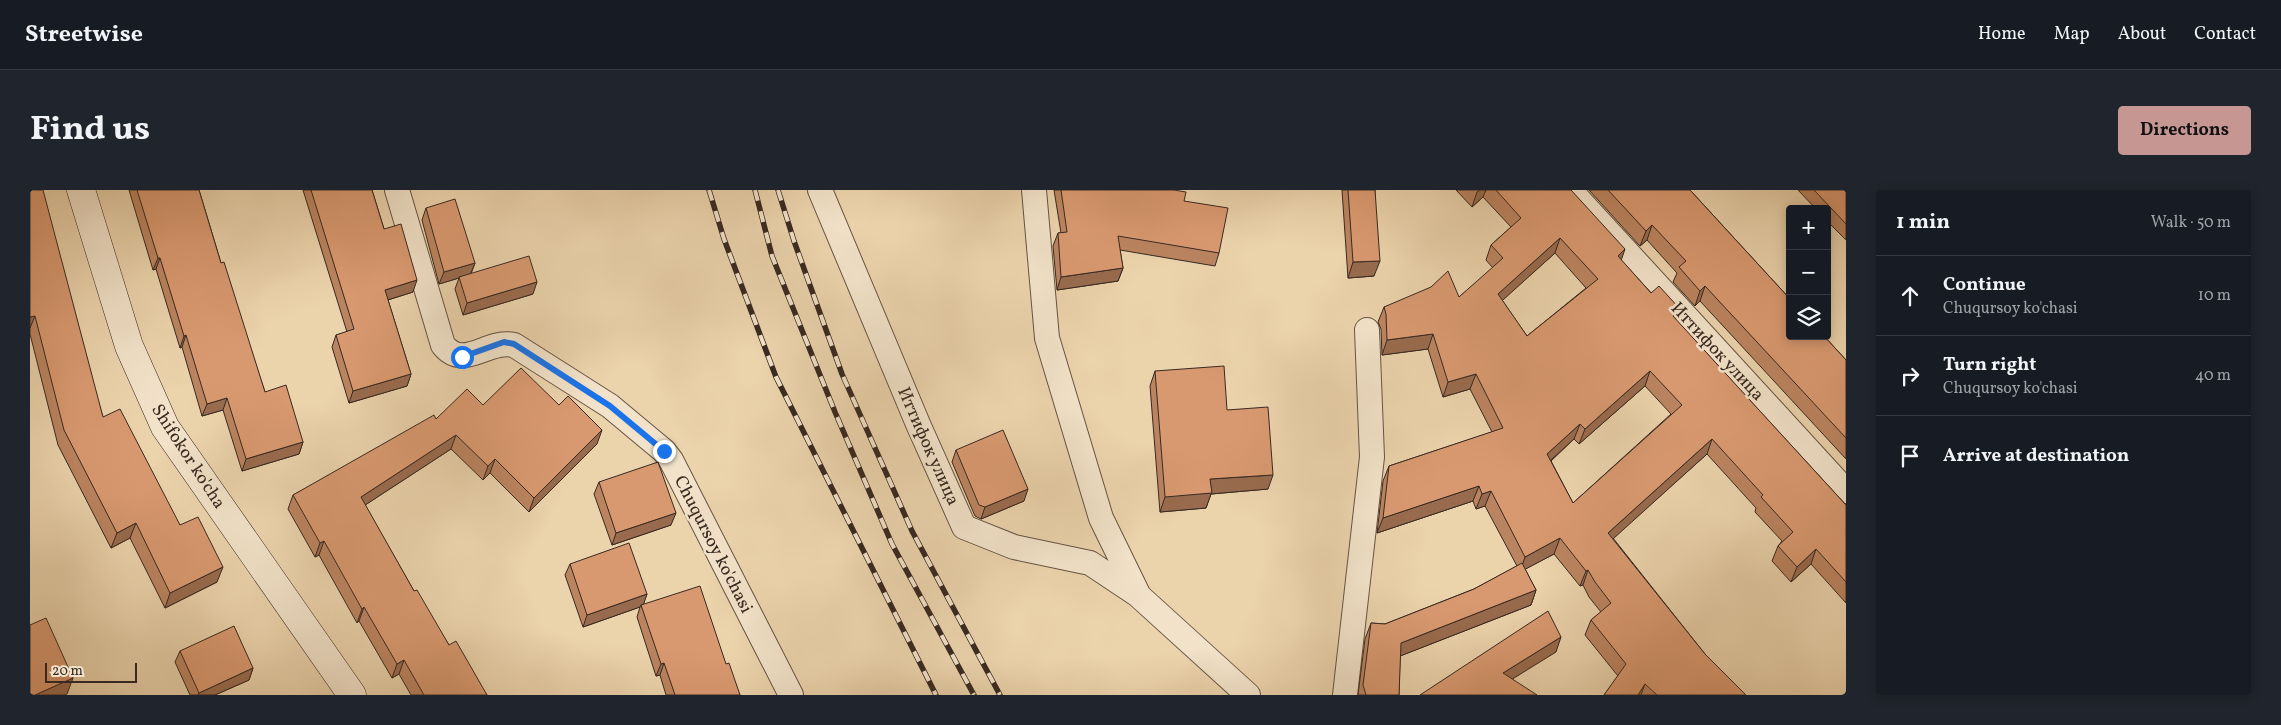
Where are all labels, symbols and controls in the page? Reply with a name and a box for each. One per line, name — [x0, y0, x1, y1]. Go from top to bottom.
text: Streetwise — [25, 18, 143, 52]
text: Home — [1978, 22, 2026, 47]
text: Map — [2054, 22, 2090, 47]
text: About — [2118, 22, 2166, 47]
text: Contact — [2194, 22, 2256, 47]
text: Find us — [30, 106, 150, 154]
button: Directions — [2118, 106, 2251, 155]
map controls — [1786, 205, 1831, 340]
button: + — [1786, 205, 1831, 250]
text: 1 min — [1896, 208, 1950, 237]
text: Walk · 50 m — [2151, 212, 2231, 234]
button: − — [1786, 250, 1831, 295]
text: Continue — [1943, 272, 2026, 298]
icon: ahead — [1896, 282, 1924, 310]
text: 10 m — [2198, 285, 2231, 307]
button: layers — [1786, 295, 1831, 340]
street label: Иттифок улица — [1664, 297, 1769, 407]
text: Chuqursoy ko'chasi — [1943, 298, 2078, 320]
route start — [451, 346, 474, 369]
text: Turn right — [1943, 352, 2036, 378]
icon: right — [1896, 362, 1924, 390]
text: 40 m — [2195, 365, 2231, 387]
text: Chuqursoy ko'chasi — [1943, 378, 2078, 400]
street label: Иттифок улица — [890, 383, 965, 510]
street label: Shifokor ko'cha — [145, 400, 231, 514]
route end — [653, 440, 676, 463]
icon: arrive — [1896, 442, 1924, 470]
text: Arrive at destination — [1943, 443, 2129, 469]
street label: Chuqursoy ko'chasi — [667, 471, 758, 618]
scale bar — [45, 660, 138, 683]
text: 20 m — [52, 662, 83, 681]

